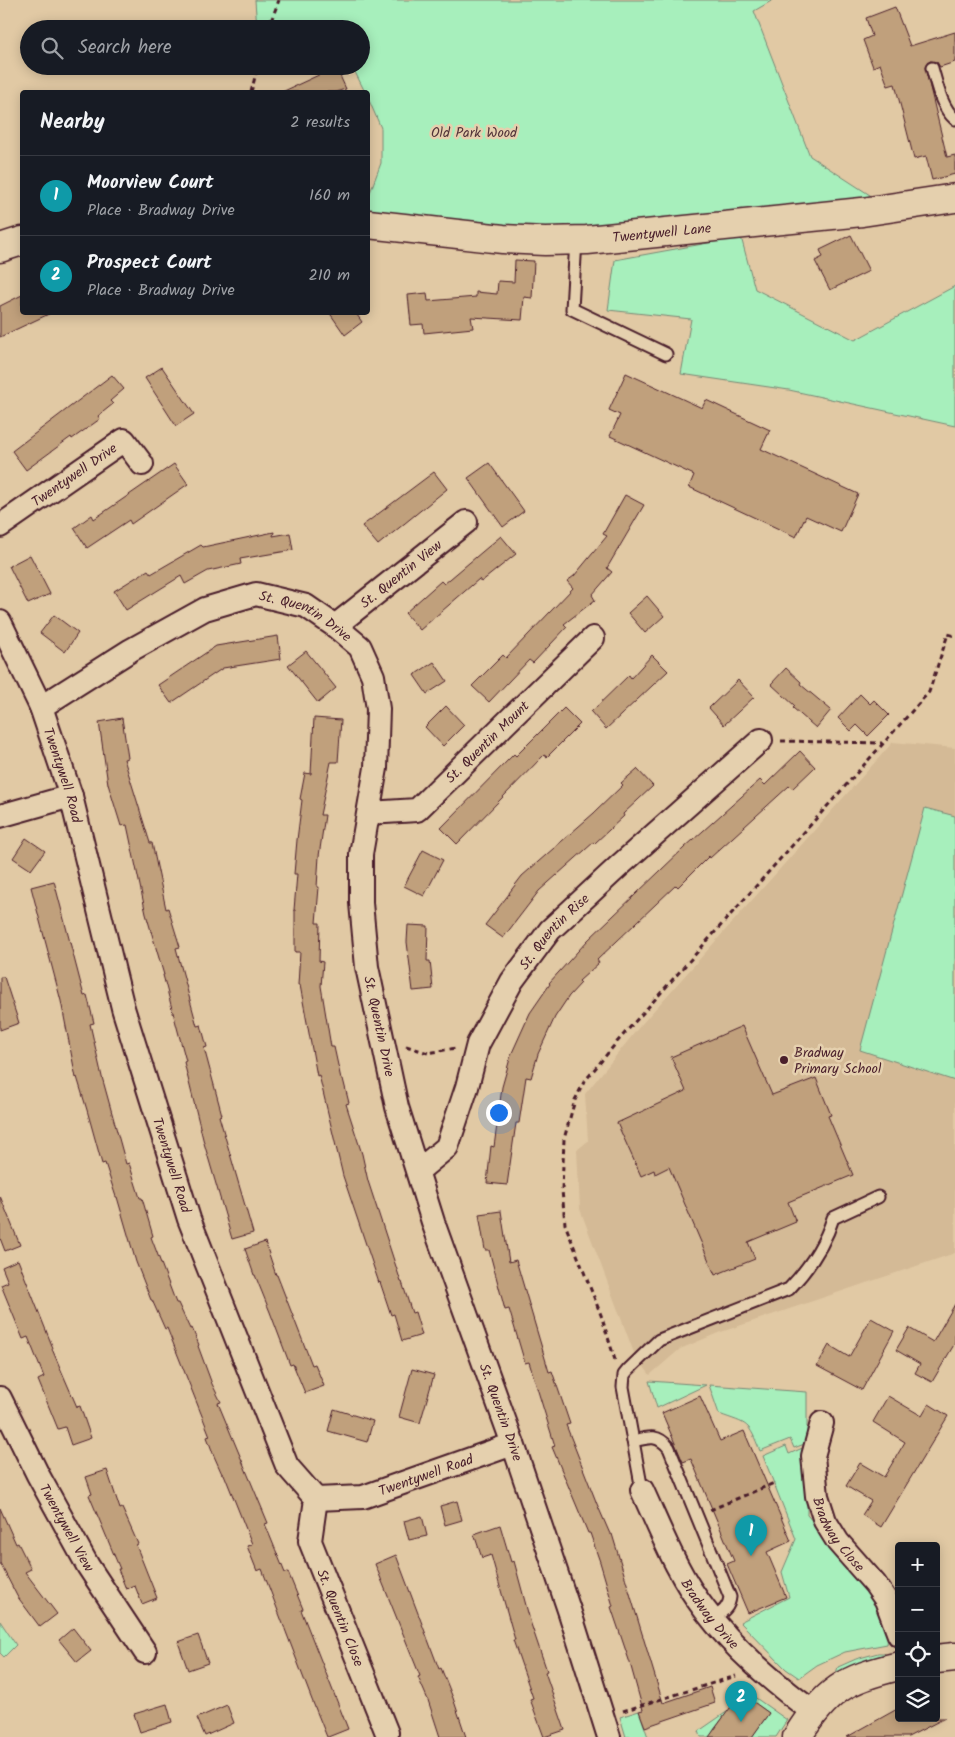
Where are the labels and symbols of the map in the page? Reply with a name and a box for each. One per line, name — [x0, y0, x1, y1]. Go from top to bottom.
park label: Old Park Wood — [431, 122, 518, 144]
street label: Twentywell Lane — [611, 217, 713, 249]
street label: Twentywell Drive — [27, 438, 123, 513]
street label: St. Quentin View — [356, 535, 448, 614]
street label: St. Quentin Drive — [257, 585, 357, 648]
street label: St. Quentin Mount — [441, 696, 535, 789]
street label: Twentywell Road — [37, 725, 87, 826]
street label: St. Quentin Rise — [514, 888, 595, 975]
street label: St. Quentin Drive — [357, 974, 400, 1080]
place label: Bradway Primary School — [794, 1042, 882, 1080]
marker: Bradway Primary School — [778, 1054, 790, 1066]
your location — [486, 1100, 512, 1126]
street label: Twentywell Road — [146, 1115, 197, 1217]
street label: St. Quentin Drive — [473, 1360, 528, 1465]
street label: Twentywell Road — [376, 1449, 477, 1503]
street label: Twentywell View — [33, 1480, 99, 1577]
street label: Bradway Close — [806, 1495, 870, 1578]
pin: 1 — [735, 1515, 767, 1556]
street label: St. Quentin Close — [310, 1566, 370, 1671]
street label: Bradway Drive — [675, 1575, 744, 1656]
pin: 2 — [725, 1681, 757, 1722]

